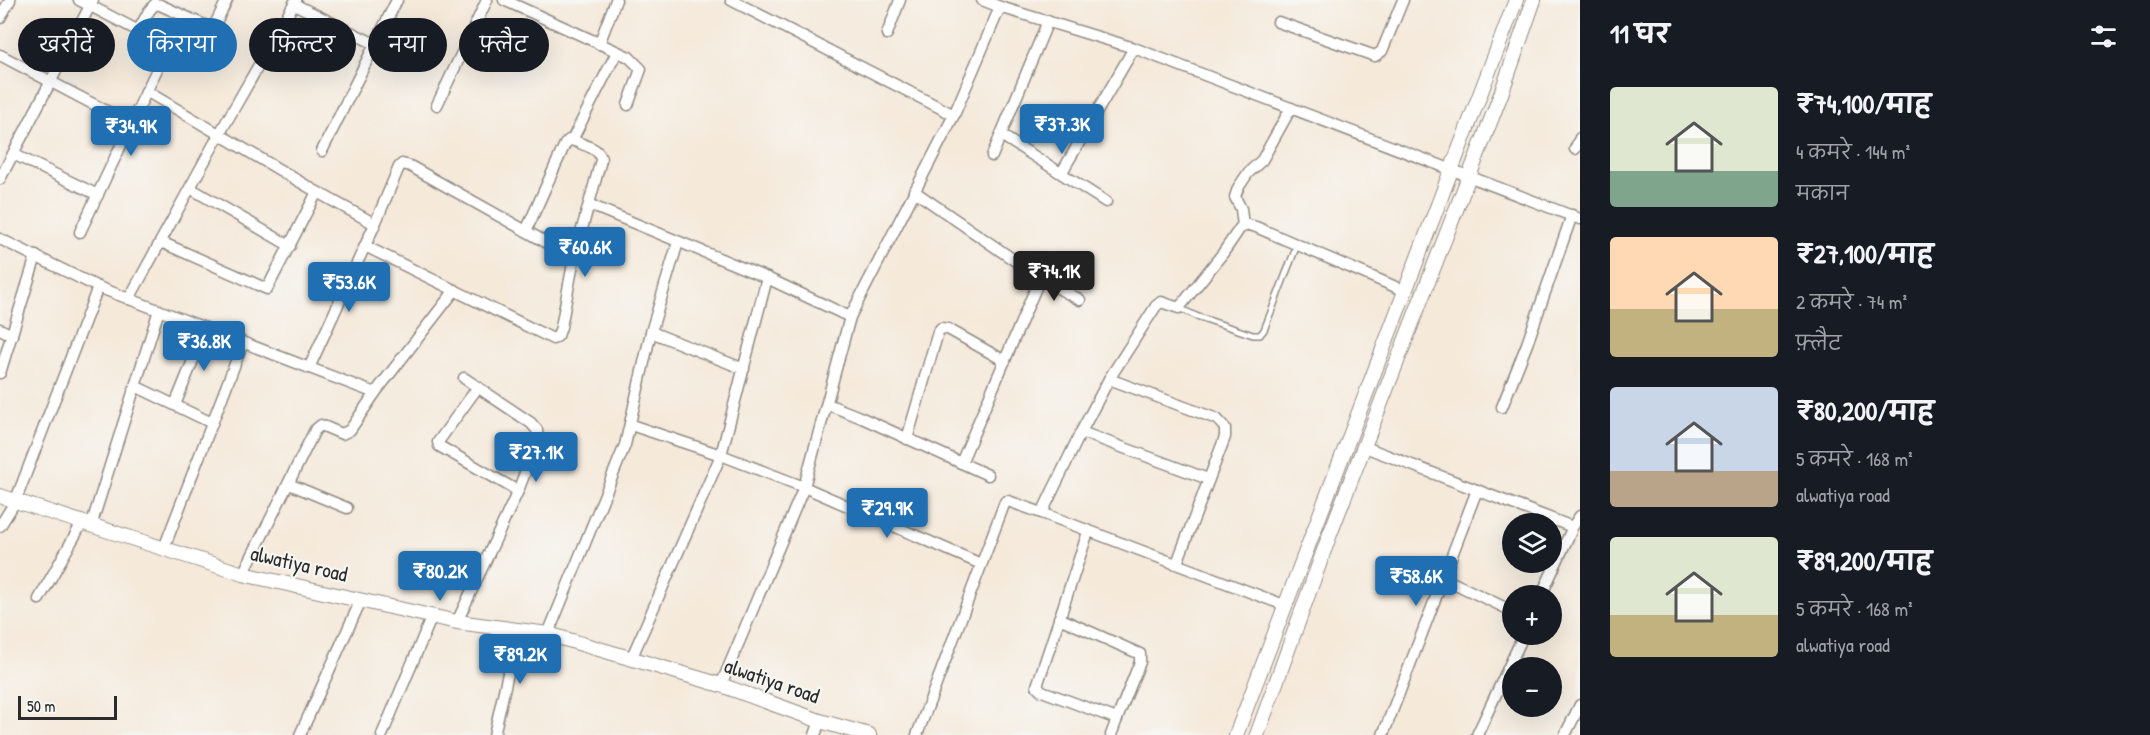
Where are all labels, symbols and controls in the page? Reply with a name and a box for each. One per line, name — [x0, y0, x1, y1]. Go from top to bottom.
text: 11 घर — [1610, 16, 1669, 51]
chip: खरीदें — [18, 18, 115, 72]
chip: किराया — [127, 18, 237, 72]
chip: फ़िल्टर — [249, 18, 356, 72]
chip: नया — [368, 18, 447, 72]
chip: फ़्लैट — [459, 18, 549, 72]
icon: filters — [2087, 20, 2120, 53]
text: ₹74,100/माह — [1796, 86, 1931, 121]
pin: ₹37.3K — [1013, 104, 1111, 155]
pin: ₹34.9K — [82, 106, 180, 157]
text: ₹37.3K — [1034, 110, 1090, 137]
icon: home — [1658, 111, 1730, 183]
text: ₹34.9K — [105, 112, 157, 139]
text: 4 कमरे · 144 m² — [1796, 138, 1910, 165]
text: मकान — [1796, 179, 1849, 206]
pin: ₹60.6K — [536, 227, 634, 278]
text: ₹60.6K — [558, 233, 612, 260]
text: ₹27,100/माह — [1796, 236, 1934, 271]
pin: ₹74.1K — [1005, 251, 1103, 302]
text: ₹74.1K — [1027, 257, 1081, 284]
icon: home — [1658, 261, 1730, 333]
pin: ₹53.6K — [300, 262, 398, 313]
text: ₹53.6K — [322, 268, 376, 295]
text: 2 कमरे · 74 m² — [1796, 288, 1907, 315]
pin: ₹36.8K — [155, 321, 253, 372]
text: ₹36.8K — [177, 327, 231, 354]
text: फ़्लैट — [1796, 329, 1842, 356]
text: ₹80,200/माह — [1796, 393, 1934, 428]
icon: home — [1658, 411, 1730, 483]
pin: ₹27.1K — [487, 432, 585, 483]
text: ₹27.1K — [509, 438, 563, 465]
text: 5 कमरे · 168 m² — [1796, 445, 1913, 472]
text: alwatiya road — [1796, 481, 1890, 508]
pin: ₹29.9K — [838, 488, 936, 539]
text: ₹29.9K — [861, 494, 913, 521]
map controls — [1502, 513, 1562, 717]
button: layers — [1502, 513, 1562, 573]
street label: alwatiya road — [248, 538, 350, 589]
text: ₹89,200/माह — [1796, 543, 1932, 578]
pin: ₹80.2K — [391, 551, 489, 602]
pin: ₹58.6K — [1367, 556, 1465, 607]
text: ₹80.2K — [412, 557, 468, 584]
icon: home — [1658, 561, 1730, 633]
text: ₹58.6K — [1389, 562, 1443, 589]
button: + — [1502, 585, 1562, 645]
text: 5 कमरे · 168 m² — [1796, 595, 1913, 622]
text: alwatiya road — [1796, 631, 1890, 658]
pin: ₹89.2K — [471, 634, 569, 685]
text: ₹89.2K — [493, 640, 547, 667]
street label: alwatiya road — [721, 651, 824, 710]
button: − — [1502, 657, 1562, 717]
scale bar — [18, 693, 117, 720]
text: 50 m — [27, 695, 56, 717]

